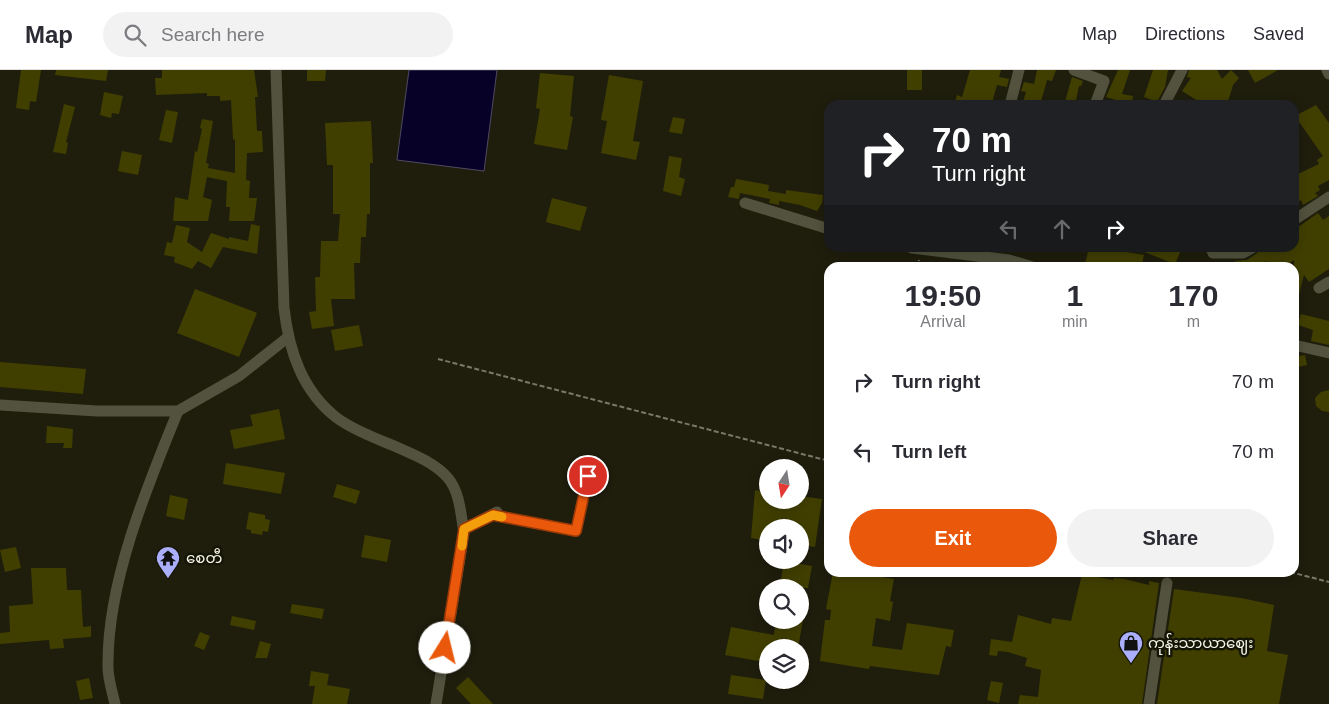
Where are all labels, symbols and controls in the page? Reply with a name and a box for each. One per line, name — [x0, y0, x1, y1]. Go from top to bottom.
search box — [103, 12, 453, 57]
text: Map — [25, 21, 73, 48]
icon: search — [121, 21, 149, 49]
text: Search here — [161, 24, 265, 45]
text: Map — [1082, 24, 1117, 44]
text: Directions — [1145, 24, 1225, 44]
text: Saved — [1253, 24, 1304, 44]
icon: right — [849, 120, 914, 185]
text: 70 m — [932, 120, 1012, 159]
text: Turn right — [932, 161, 1025, 186]
icon: left — [995, 215, 1023, 243]
icon: ahead — [1048, 215, 1076, 243]
icon: right — [1101, 215, 1129, 243]
text: 19:50 — [905, 279, 981, 312]
text: 1 — [1066, 279, 1083, 312]
text: 170 — [1168, 279, 1218, 312]
text: Arrival — [920, 313, 966, 330]
text: min — [1062, 313, 1088, 330]
text: m — [1187, 313, 1200, 330]
icon: right — [849, 368, 877, 396]
text: Turn right — [892, 371, 980, 392]
text: 70 m — [1232, 371, 1274, 392]
icon: left — [849, 438, 877, 466]
text: Turn left — [892, 441, 967, 462]
text: 70 m — [1232, 441, 1274, 462]
pin — [567, 455, 609, 497]
north arrow — [759, 459, 809, 509]
map controls — [759, 459, 809, 689]
icon: arrive — [574, 462, 602, 490]
button: Exit — [849, 509, 1057, 567]
button: Share — [1067, 509, 1274, 567]
button: sound — [759, 519, 809, 569]
temple icon: စေတီ — [155, 545, 181, 579]
place label: စေတီ — [186, 548, 222, 566]
button: search — [759, 579, 809, 629]
position arrow — [418, 621, 470, 673]
shop icon: ကုန်းသာယာဈေး — [1118, 630, 1144, 664]
place label: ကုန်းသာယာဈေး — [1148, 633, 1254, 655]
button: layers — [759, 639, 809, 689]

